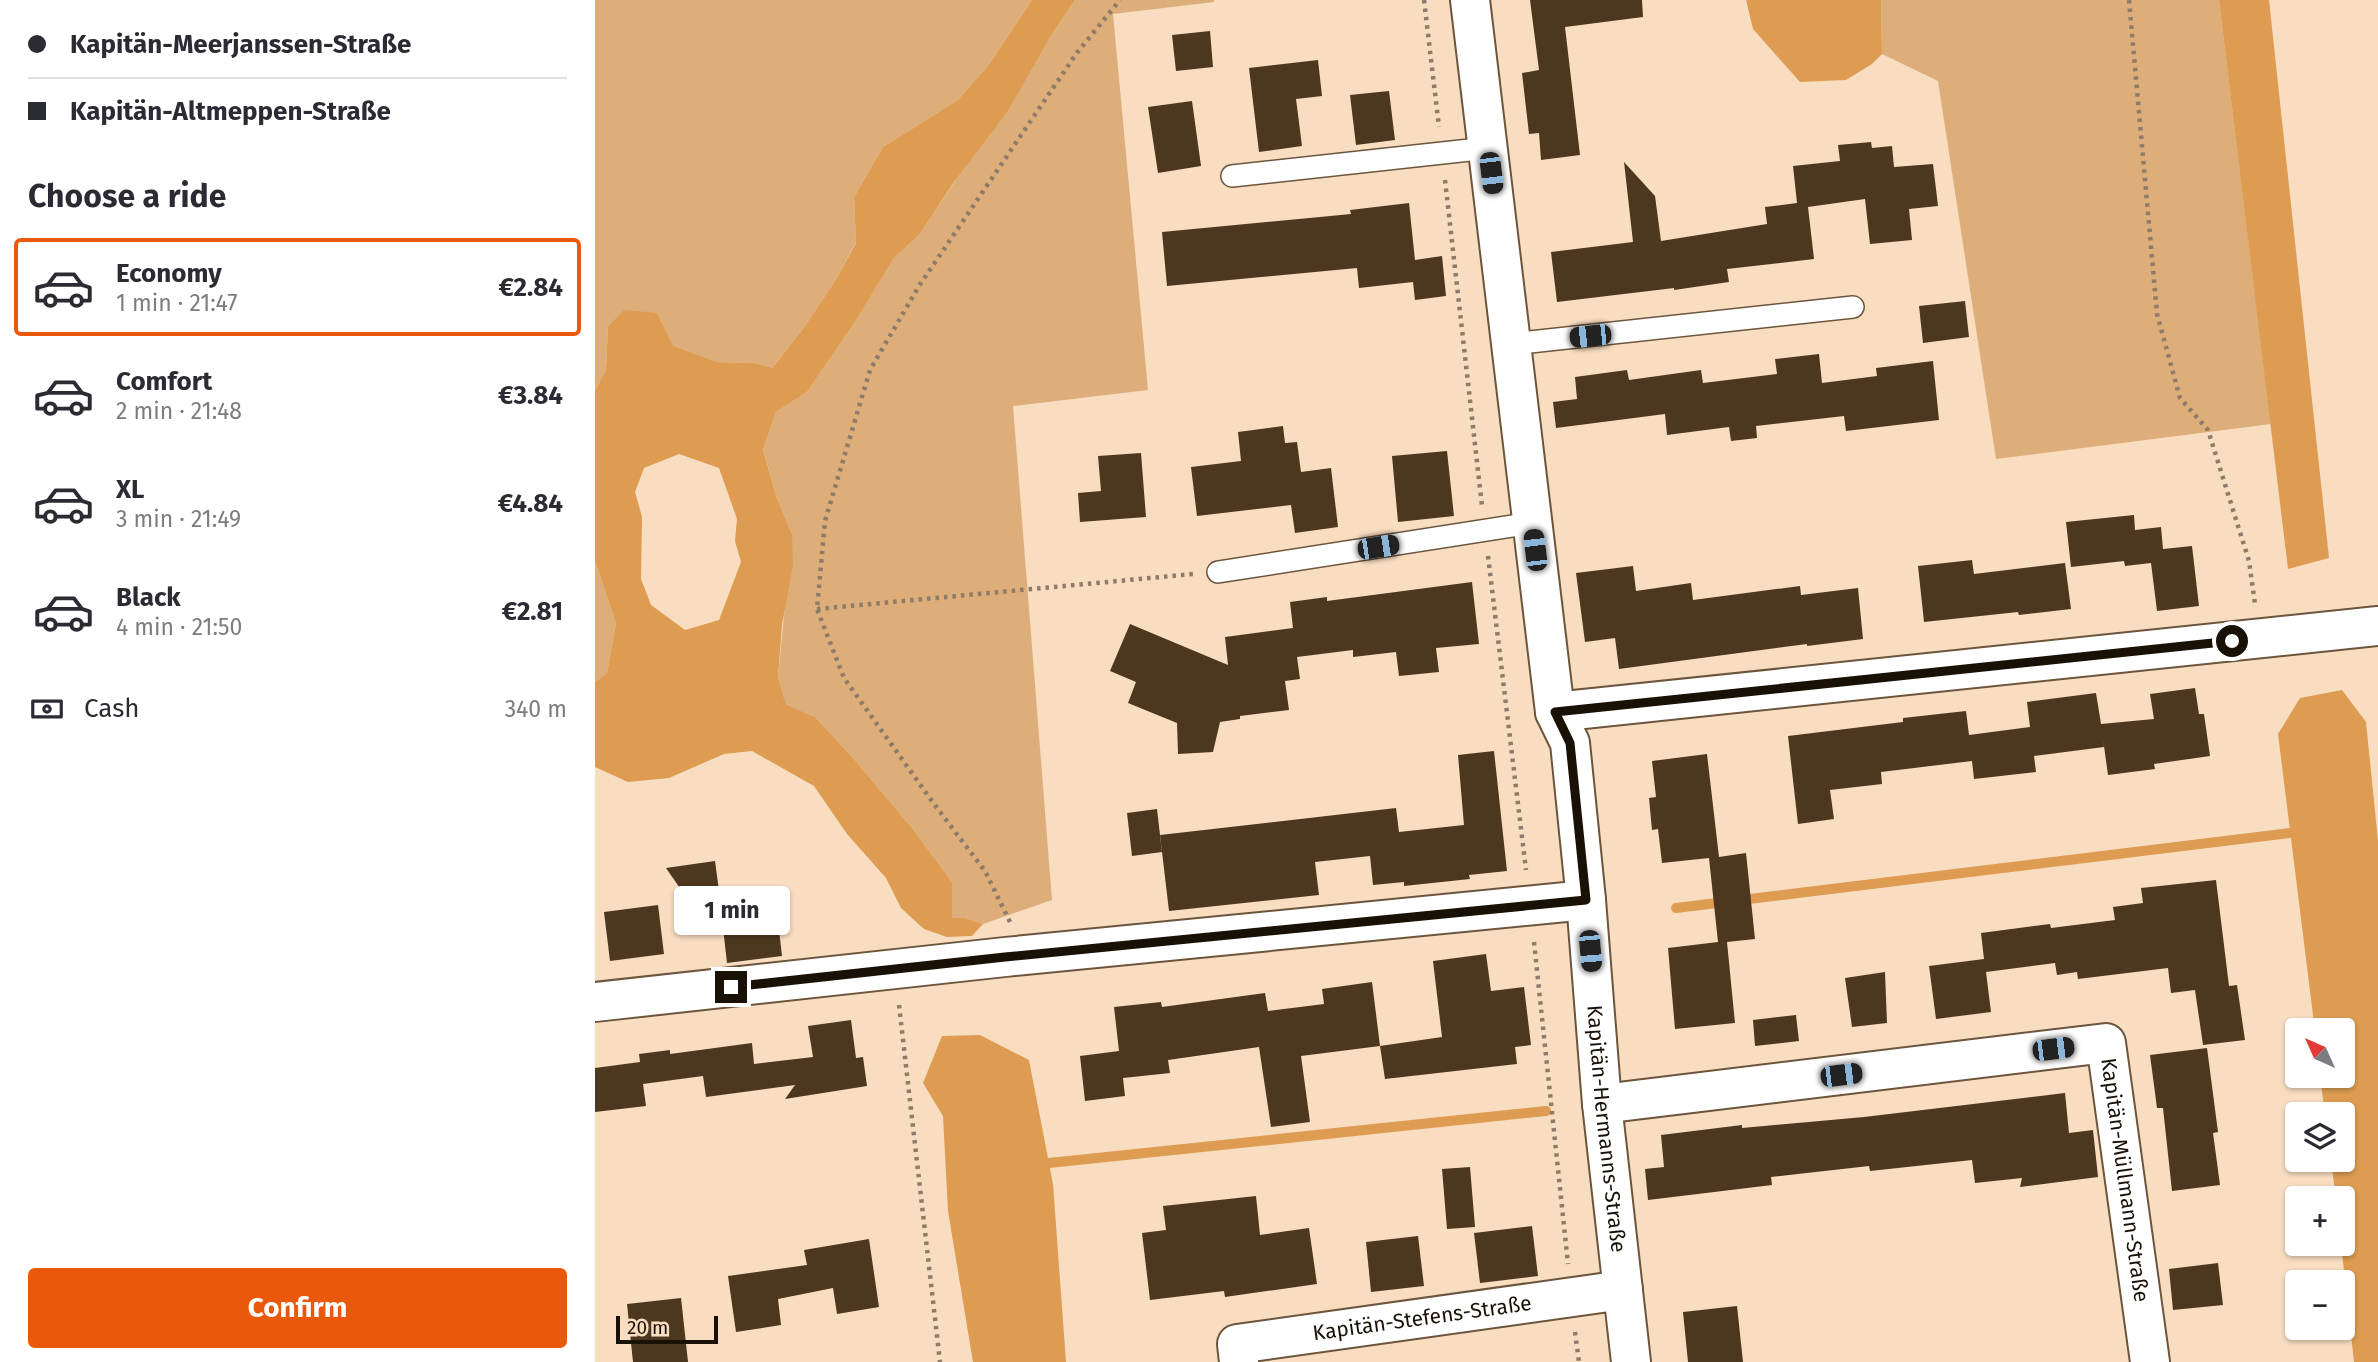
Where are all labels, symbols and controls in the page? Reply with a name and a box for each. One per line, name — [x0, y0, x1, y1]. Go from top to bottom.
text: Kapitän-Meerjanssen-Straße — [70, 29, 411, 60]
text: Kapitän-Altmeppen-Straße — [70, 96, 391, 127]
car — [1479, 151, 1504, 195]
text: Choose a ride — [28, 177, 226, 215]
icon: car — [32, 256, 95, 319]
text: Economy — [116, 258, 222, 289]
text: €2.84 — [498, 272, 563, 303]
text: 1 min · 21:47 — [116, 289, 238, 317]
car — [1569, 323, 1612, 349]
icon: car — [32, 364, 95, 427]
text: Comfort — [116, 366, 212, 397]
text: €3.84 — [498, 380, 563, 411]
text: 2 min · 21:48 — [116, 397, 242, 425]
icon: car — [32, 472, 95, 535]
text: XL — [116, 474, 144, 505]
text: €4.84 — [498, 488, 563, 519]
text: 3 min · 21:49 — [116, 505, 241, 533]
car — [1523, 528, 1548, 572]
car — [1356, 533, 1401, 561]
icon: car — [32, 580, 95, 643]
text: Black — [116, 582, 181, 613]
text: €2.81 — [502, 596, 563, 627]
text: 4 min · 21:50 — [116, 613, 242, 641]
route start — [2216, 625, 2248, 657]
icon: cash — [28, 690, 66, 728]
text: Cash — [84, 693, 140, 724]
text: 340 m — [505, 695, 567, 723]
callout: 1 min — [673, 886, 789, 934]
text: 1 min — [704, 896, 760, 924]
car — [1578, 929, 1603, 973]
route end — [715, 971, 747, 1003]
street label: Kapitän-Hermanns-Straße — [1581, 1004, 1632, 1254]
north arrow — [2285, 1018, 2355, 1088]
map controls — [2285, 1018, 2355, 1340]
car — [2031, 1036, 2076, 1062]
street label: Kapitän-Müllmann-Straße — [2095, 1056, 2155, 1304]
car — [1819, 1062, 1864, 1088]
button: layers — [2285, 1102, 2355, 1172]
button: + — [2285, 1186, 2355, 1256]
button: Confirm — [28, 1268, 567, 1348]
button: − — [2285, 1270, 2355, 1340]
street label: Kapitän-Stefens-Straße — [1311, 1290, 1533, 1346]
scale bar — [616, 1313, 717, 1345]
text: 20 m — [627, 1316, 668, 1339]

